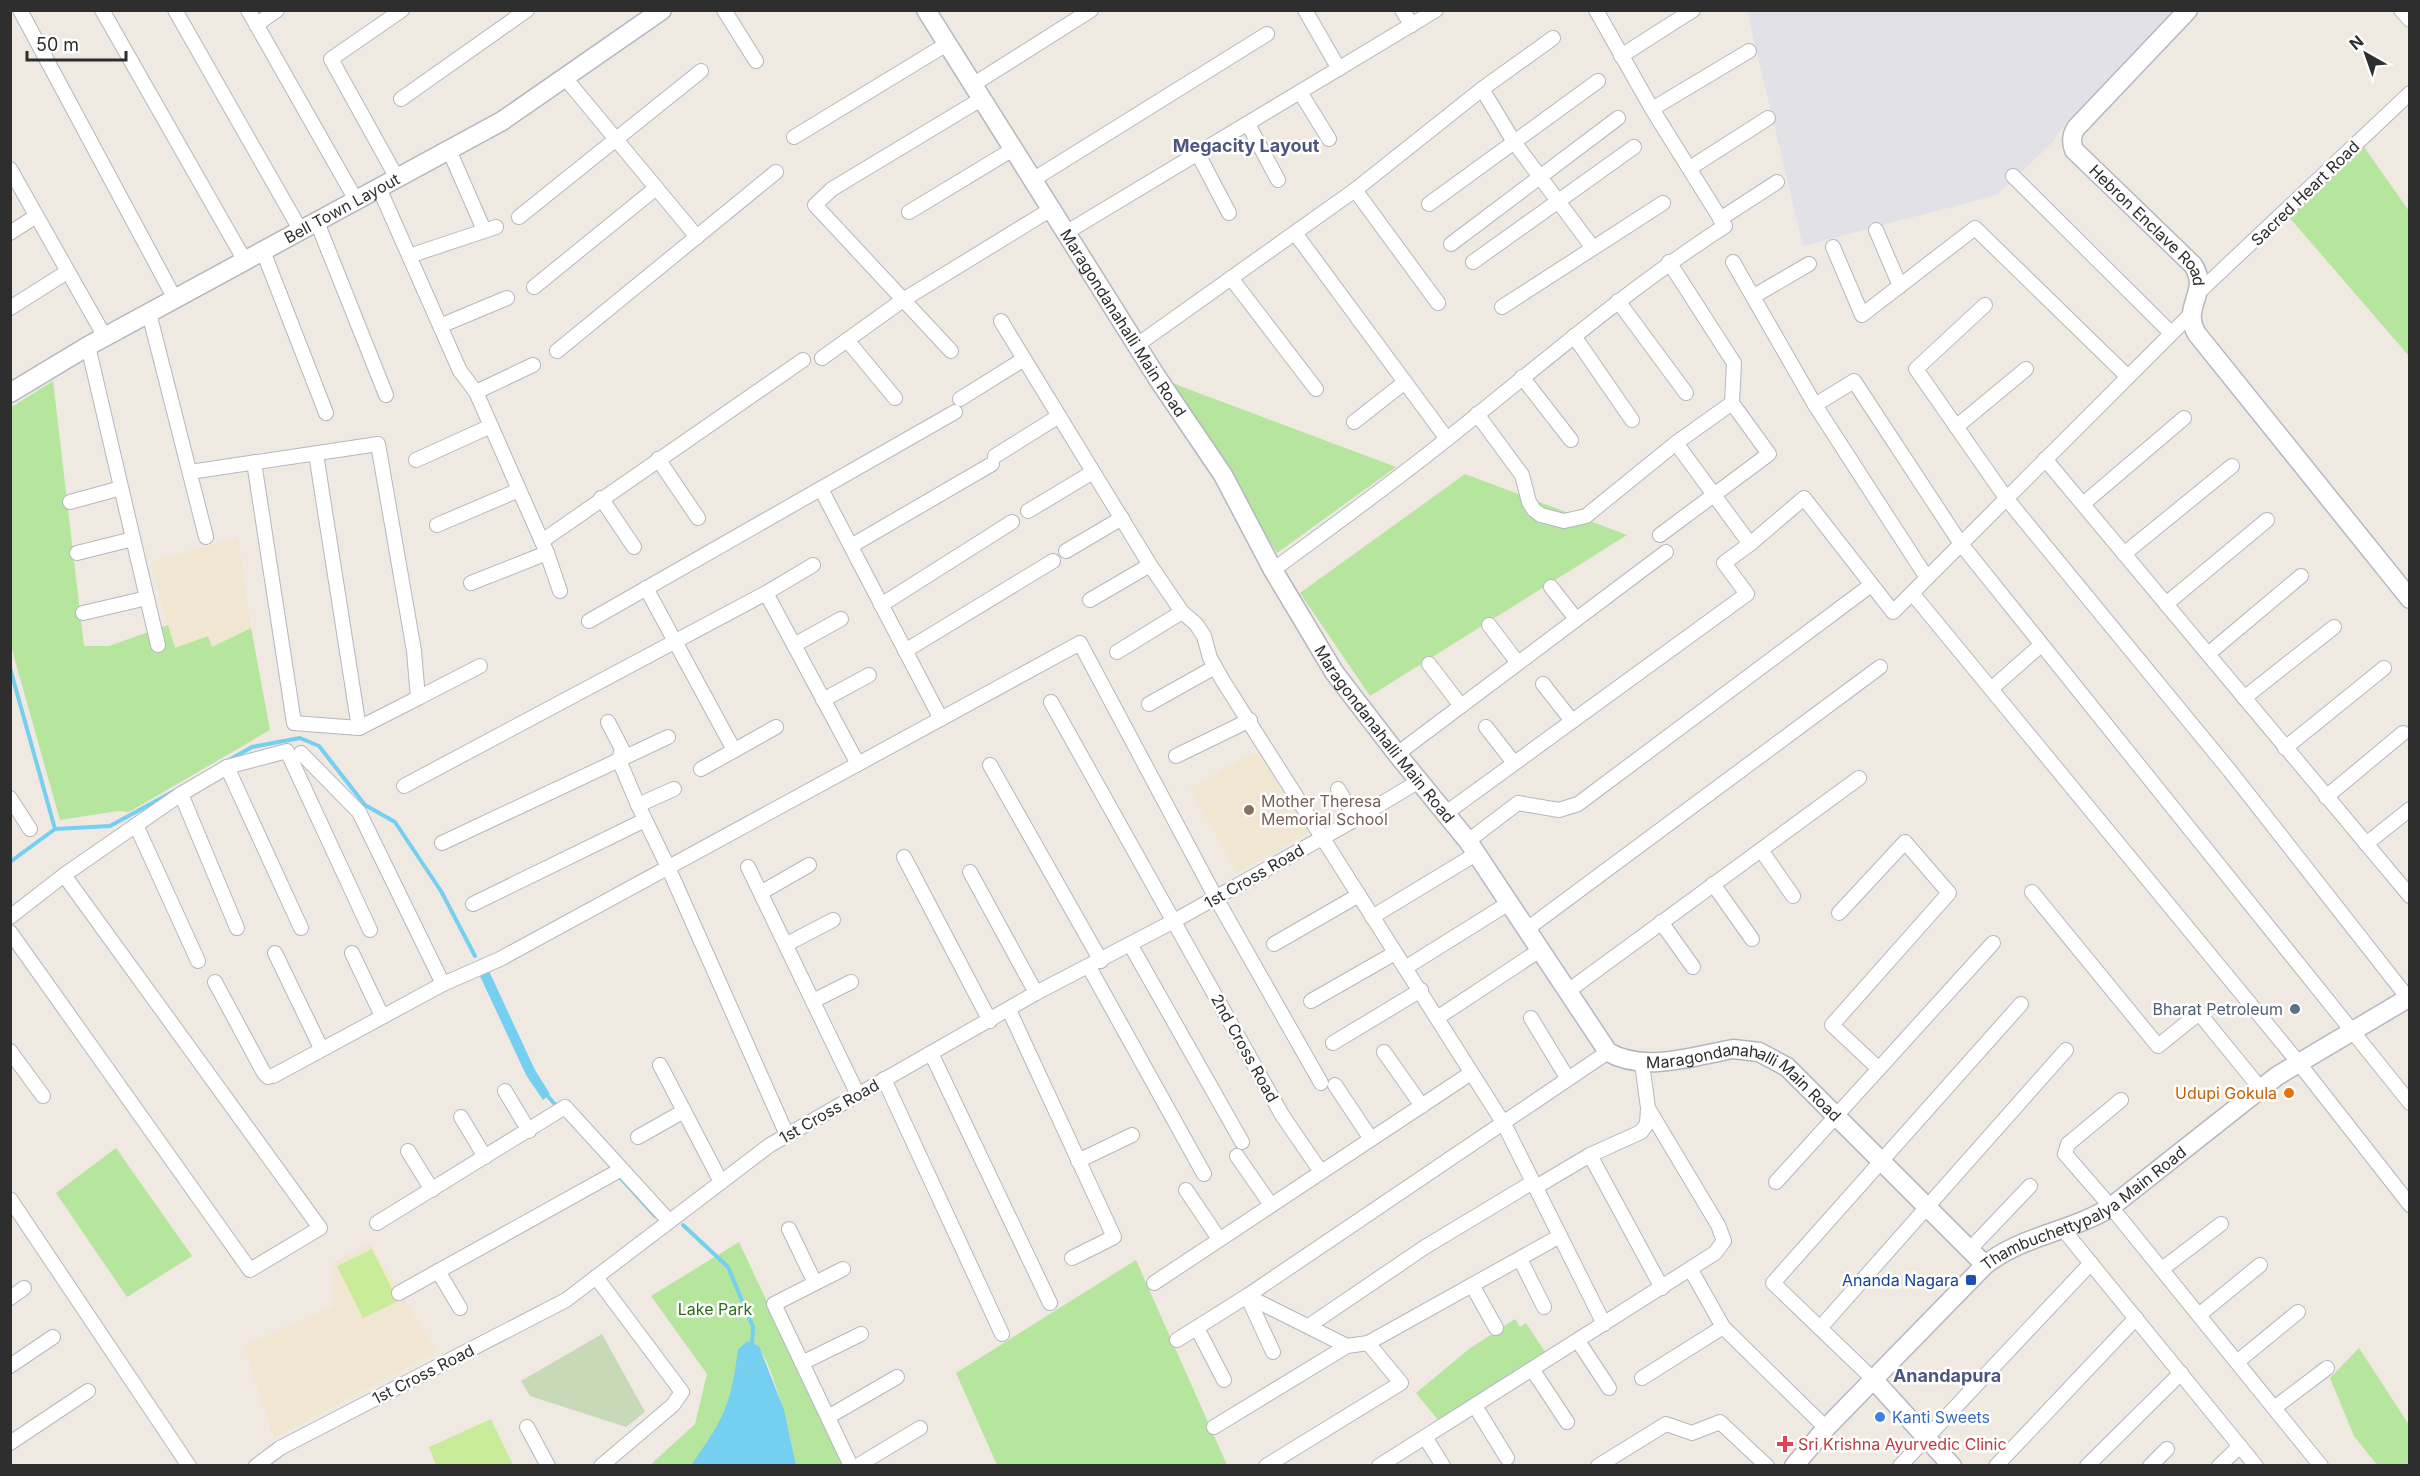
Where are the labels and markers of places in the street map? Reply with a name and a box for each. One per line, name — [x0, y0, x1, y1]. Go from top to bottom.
place label: Mother Theresa Memorial School — [1261, 791, 1388, 829]
marker: Mother Theresa Memorial School — [1242, 803, 1256, 817]
place label: Bharat Petroleum — [2153, 999, 2283, 1019]
marker: Bharat Petroleum — [2288, 1002, 2302, 1016]
place label: Udupi Gokula — [2175, 1083, 2277, 1103]
marker: Udupi Gokula — [2282, 1086, 2296, 1100]
place label: Ananda Nagara — [1842, 1270, 1959, 1290]
marker: Ananda Nagara — [1964, 1273, 1978, 1287]
place label: Kanti Sweets — [1892, 1407, 1990, 1427]
marker: Kanti Sweets — [1873, 1410, 1887, 1424]
place label: Sri Krishna Ayurvedic Clinic — [1798, 1434, 2007, 1454]
marker: Sri Krishna Ayurvedic Clinic — [1776, 1435, 1794, 1453]

